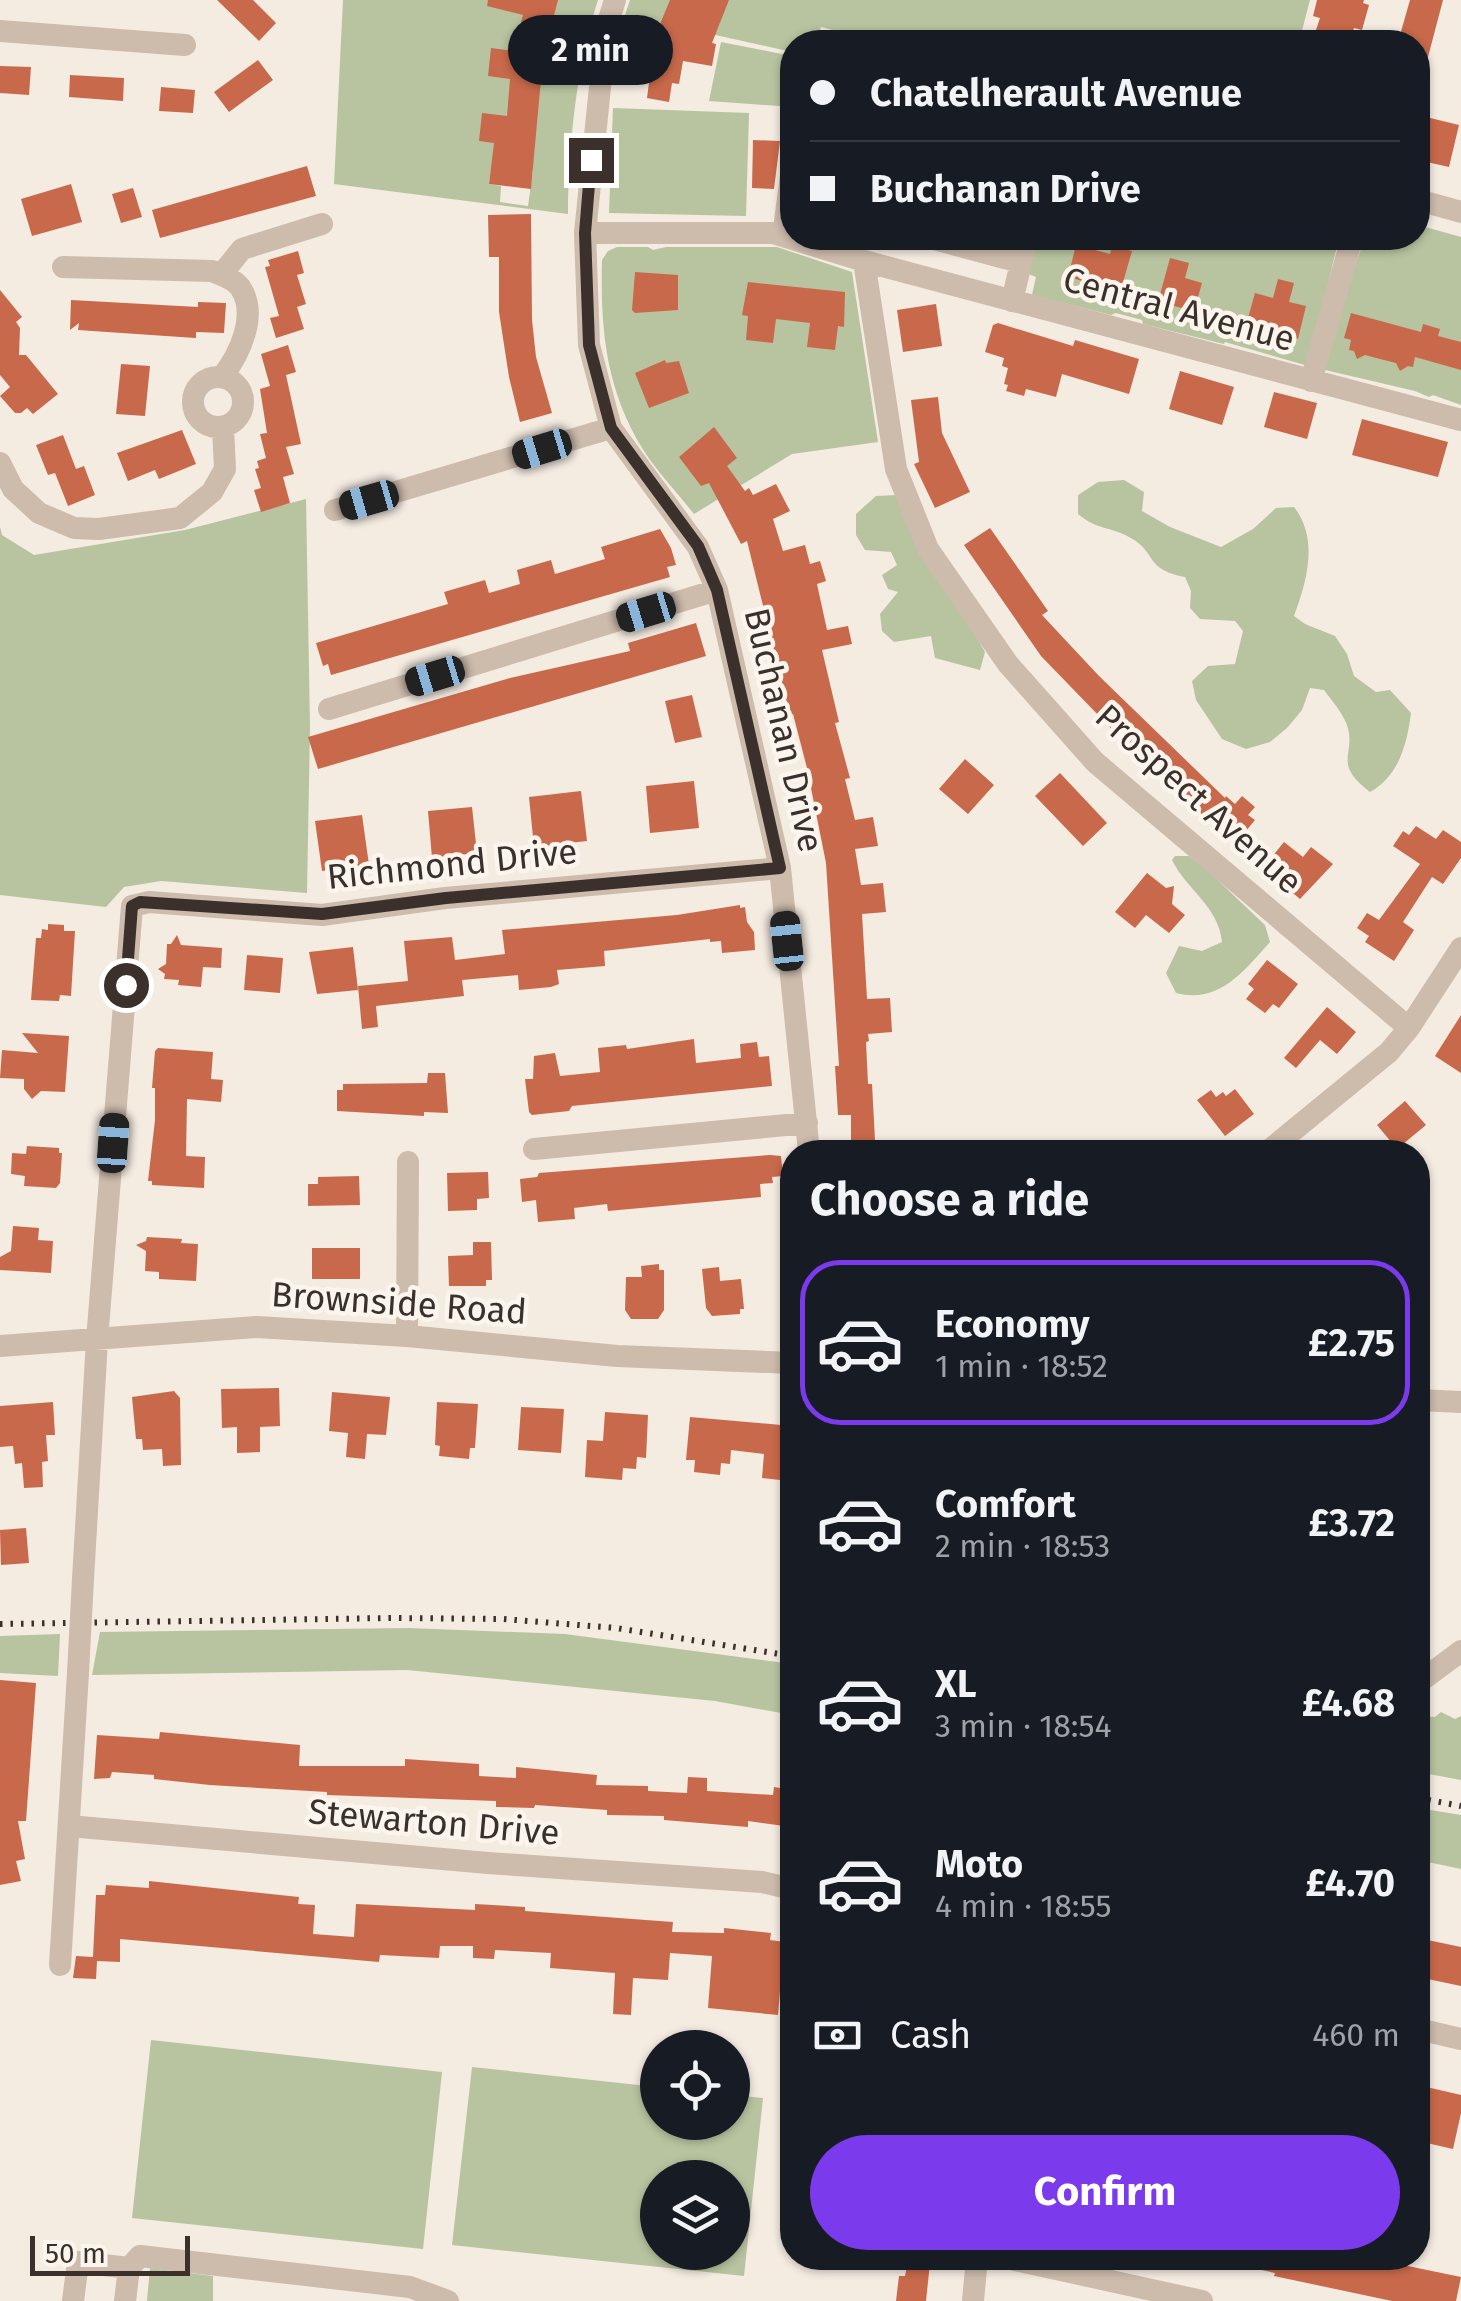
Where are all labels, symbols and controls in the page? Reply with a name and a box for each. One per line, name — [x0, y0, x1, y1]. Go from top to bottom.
callout: 2 min — [508, 15, 674, 85]
text: 2 min — [551, 31, 630, 69]
text: Chatelherault Avenue — [870, 70, 1242, 116]
route end — [569, 138, 614, 183]
text: Buchanan Drive — [870, 166, 1141, 212]
street label: Central Avenue — [1059, 258, 1299, 360]
car — [509, 426, 575, 472]
car — [336, 477, 402, 523]
car — [613, 589, 679, 635]
street label: Buchanan Drive — [735, 604, 833, 856]
car — [402, 653, 468, 699]
street label: Prospect Avenue — [1087, 695, 1311, 903]
street label: Richmond Drive — [325, 830, 579, 898]
car — [769, 910, 805, 972]
route start — [104, 963, 149, 1008]
car — [96, 1112, 130, 1174]
text: Choose a ride — [810, 1173, 1089, 1227]
street label: Brownside Road — [270, 1273, 528, 1333]
icon: car — [815, 1298, 905, 1388]
text: Economy — [935, 1301, 1090, 1347]
text: £2.75 — [1308, 1320, 1395, 1366]
text: 1 min · 18:52 — [935, 1347, 1108, 1385]
icon: car — [815, 1478, 905, 1568]
text: Comfort — [935, 1481, 1076, 1527]
text: £3.72 — [1309, 1500, 1395, 1546]
text: 2 min · 18:53 — [935, 1527, 1110, 1565]
icon: car — [815, 1658, 905, 1748]
text: XL — [935, 1661, 977, 1707]
text: £4.68 — [1302, 1680, 1395, 1726]
text: 3 min · 18:54 — [935, 1707, 1112, 1745]
street label: Stewarton Drive — [307, 1790, 561, 1854]
icon: car — [815, 1838, 905, 1928]
text: Moto — [935, 1841, 1023, 1887]
text: £4.70 — [1306, 1860, 1395, 1906]
text: 4 min · 18:55 — [935, 1887, 1112, 1925]
icon: cash — [810, 2008, 865, 2063]
text: Cash — [890, 2012, 971, 2058]
text: 460 m — [1312, 2016, 1400, 2054]
map controls — [640, 2030, 750, 2270]
button: locate — [640, 2030, 750, 2140]
button: Confirm — [810, 2135, 1400, 2250]
button: layers — [640, 2160, 750, 2270]
scale bar — [30, 2231, 190, 2276]
text: 50 m — [45, 2237, 106, 2270]

